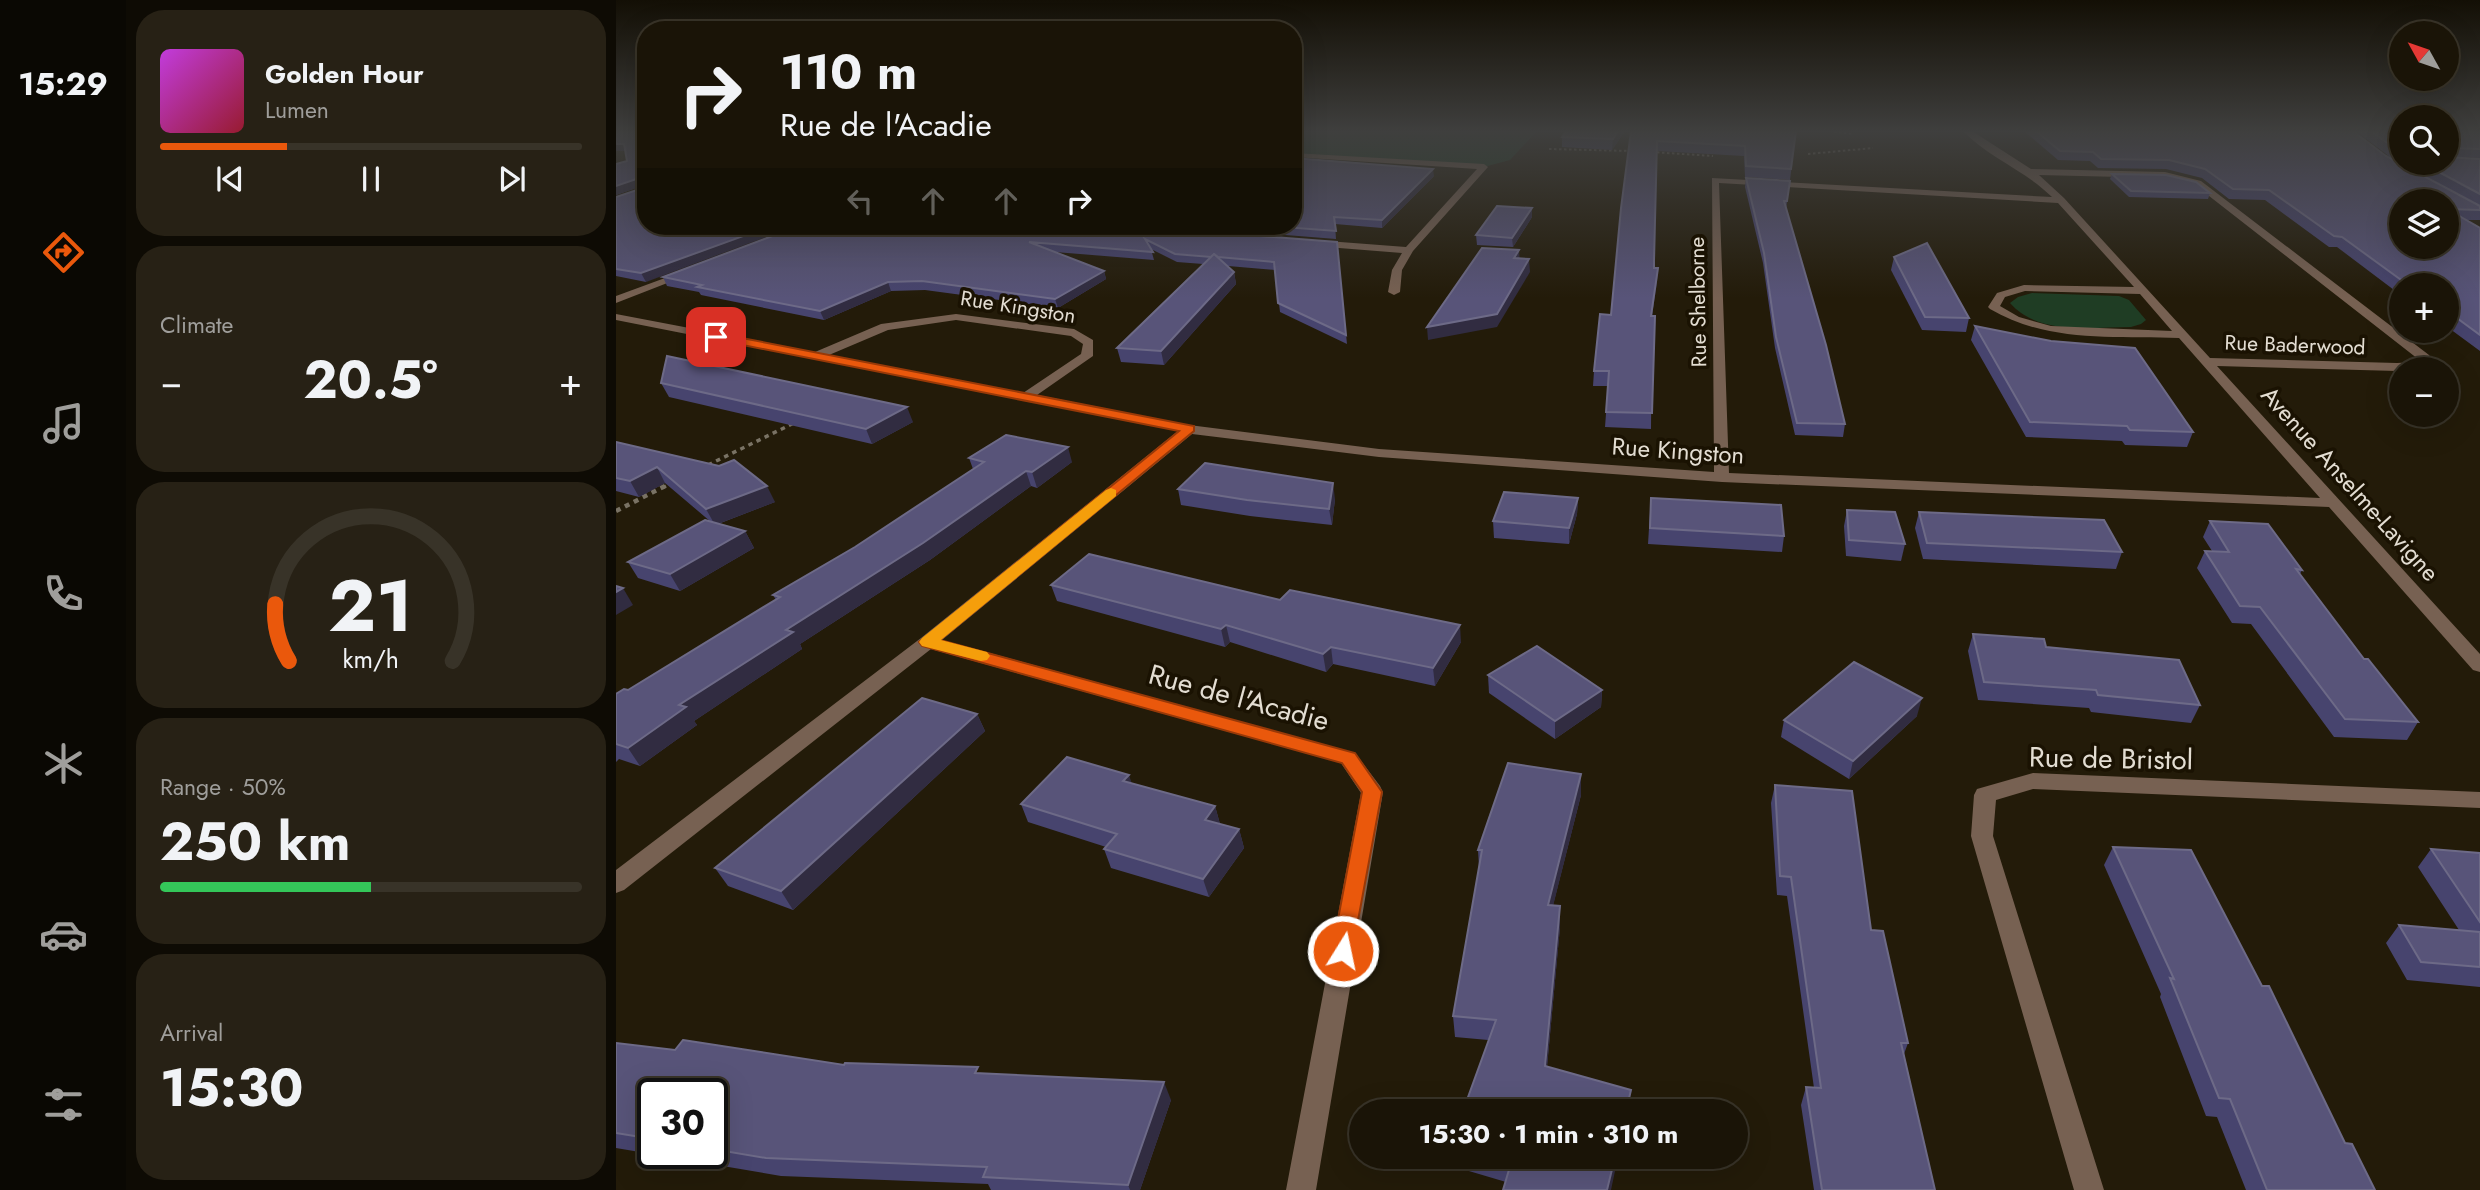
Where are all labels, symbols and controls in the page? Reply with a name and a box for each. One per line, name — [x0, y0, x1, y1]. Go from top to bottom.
north arrow — [2389, 21, 2459, 91]
map controls — [2389, 21, 2459, 427]
text: 110 m — [780, 37, 917, 107]
icon: right — [665, 49, 756, 140]
text: Golden Hour — [265, 55, 424, 93]
text: 15:29 — [18, 61, 108, 107]
text: Lumen — [265, 93, 329, 127]
text: Rue de l'Acadie — [780, 102, 992, 148]
button: search — [2389, 105, 2459, 175]
icon: previous — [211, 160, 249, 198]
icon: pause — [352, 160, 390, 198]
icon: next — [493, 160, 531, 198]
icon: left — [841, 182, 879, 220]
icon: ahead — [914, 182, 952, 220]
icon: ahead — [987, 182, 1025, 220]
icon: right — [1060, 182, 1098, 220]
button: layers — [2389, 189, 2459, 259]
icon: directions — [39, 228, 88, 277]
street label: Rue Shelborne — [1682, 236, 1714, 368]
button: + — [2389, 273, 2459, 343]
street label: Rue Kingston — [958, 283, 1078, 331]
pin — [686, 307, 746, 367]
text: Climate — [160, 308, 233, 342]
icon: arrive — [697, 318, 735, 356]
street label: Rue Baderwood — [2224, 328, 2366, 362]
text: 20.5° — [303, 342, 438, 418]
text: − — [160, 354, 182, 409]
text: + — [559, 354, 582, 409]
button: − — [2389, 357, 2459, 427]
street label: Avenue Anselme-Lavigne — [2253, 378, 2448, 589]
icon: music — [39, 399, 88, 448]
street label: Rue Kingston — [1611, 428, 1746, 473]
text: 21 — [329, 553, 413, 658]
icon: phone — [39, 569, 88, 618]
text: km/h — [343, 641, 399, 677]
street label: Rue de l'Acadie — [1144, 654, 1334, 741]
street label: Rue de Bristol — [2029, 737, 2193, 780]
icon: climate — [39, 739, 88, 788]
text: Range · 50% — [160, 770, 286, 804]
text: 250 km — [160, 804, 350, 880]
icon: car — [39, 910, 88, 959]
position arrow — [1306, 914, 1380, 988]
text: Arrival — [160, 1016, 223, 1050]
text: 15:30 — [160, 1050, 303, 1126]
speed limit sign: 30 — [637, 1078, 728, 1169]
icon: filters — [39, 1080, 88, 1129]
text: 15:30 · 1 min · 310 m — [1419, 1115, 1678, 1153]

